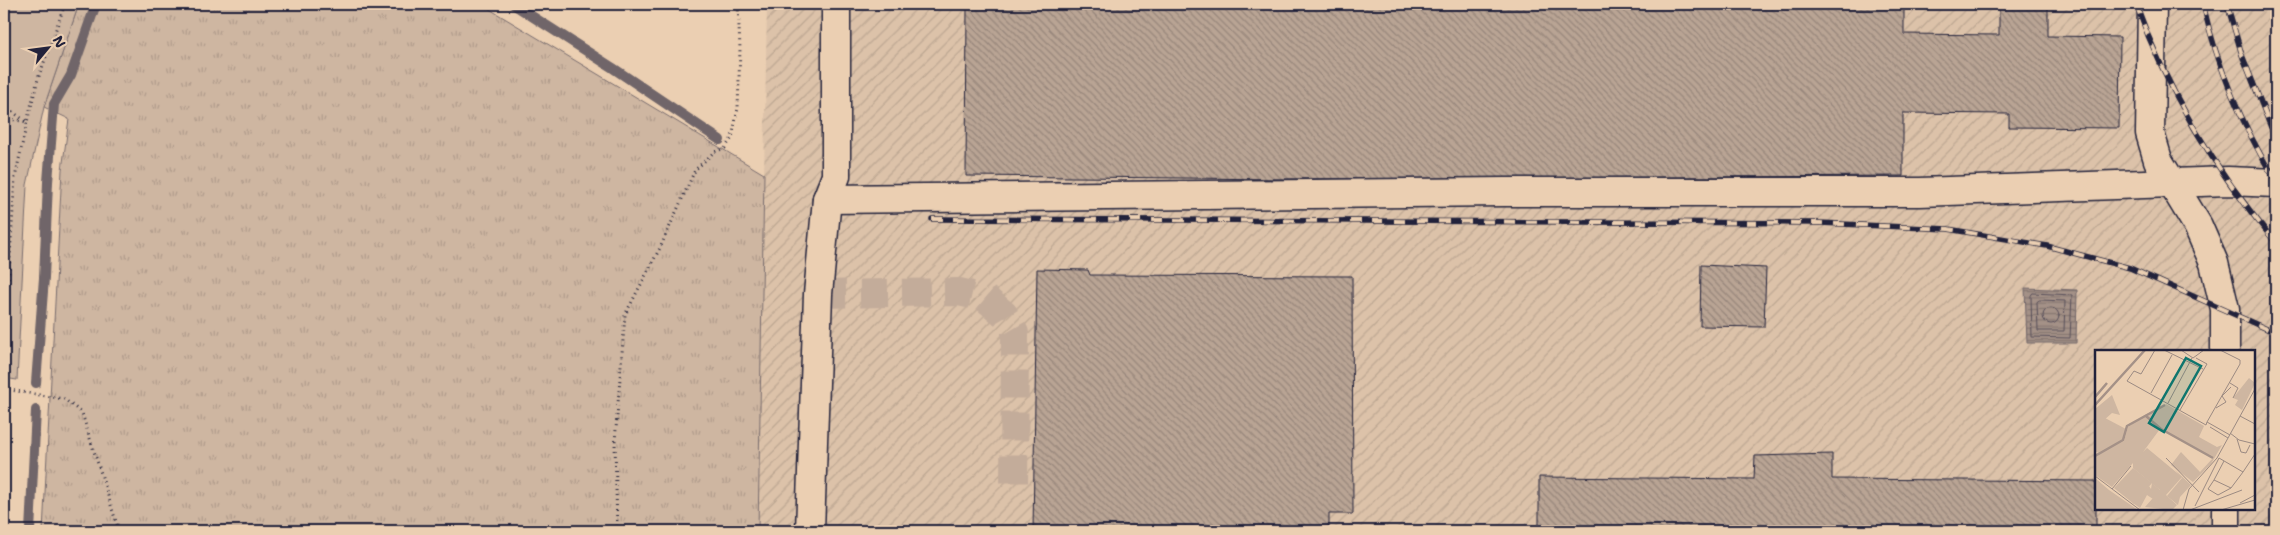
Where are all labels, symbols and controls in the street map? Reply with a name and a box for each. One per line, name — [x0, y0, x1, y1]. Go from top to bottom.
north arrow — [22, 22, 72, 72]
text: N — [49, 32, 70, 51]
inset map — [2095, 350, 2255, 510]

